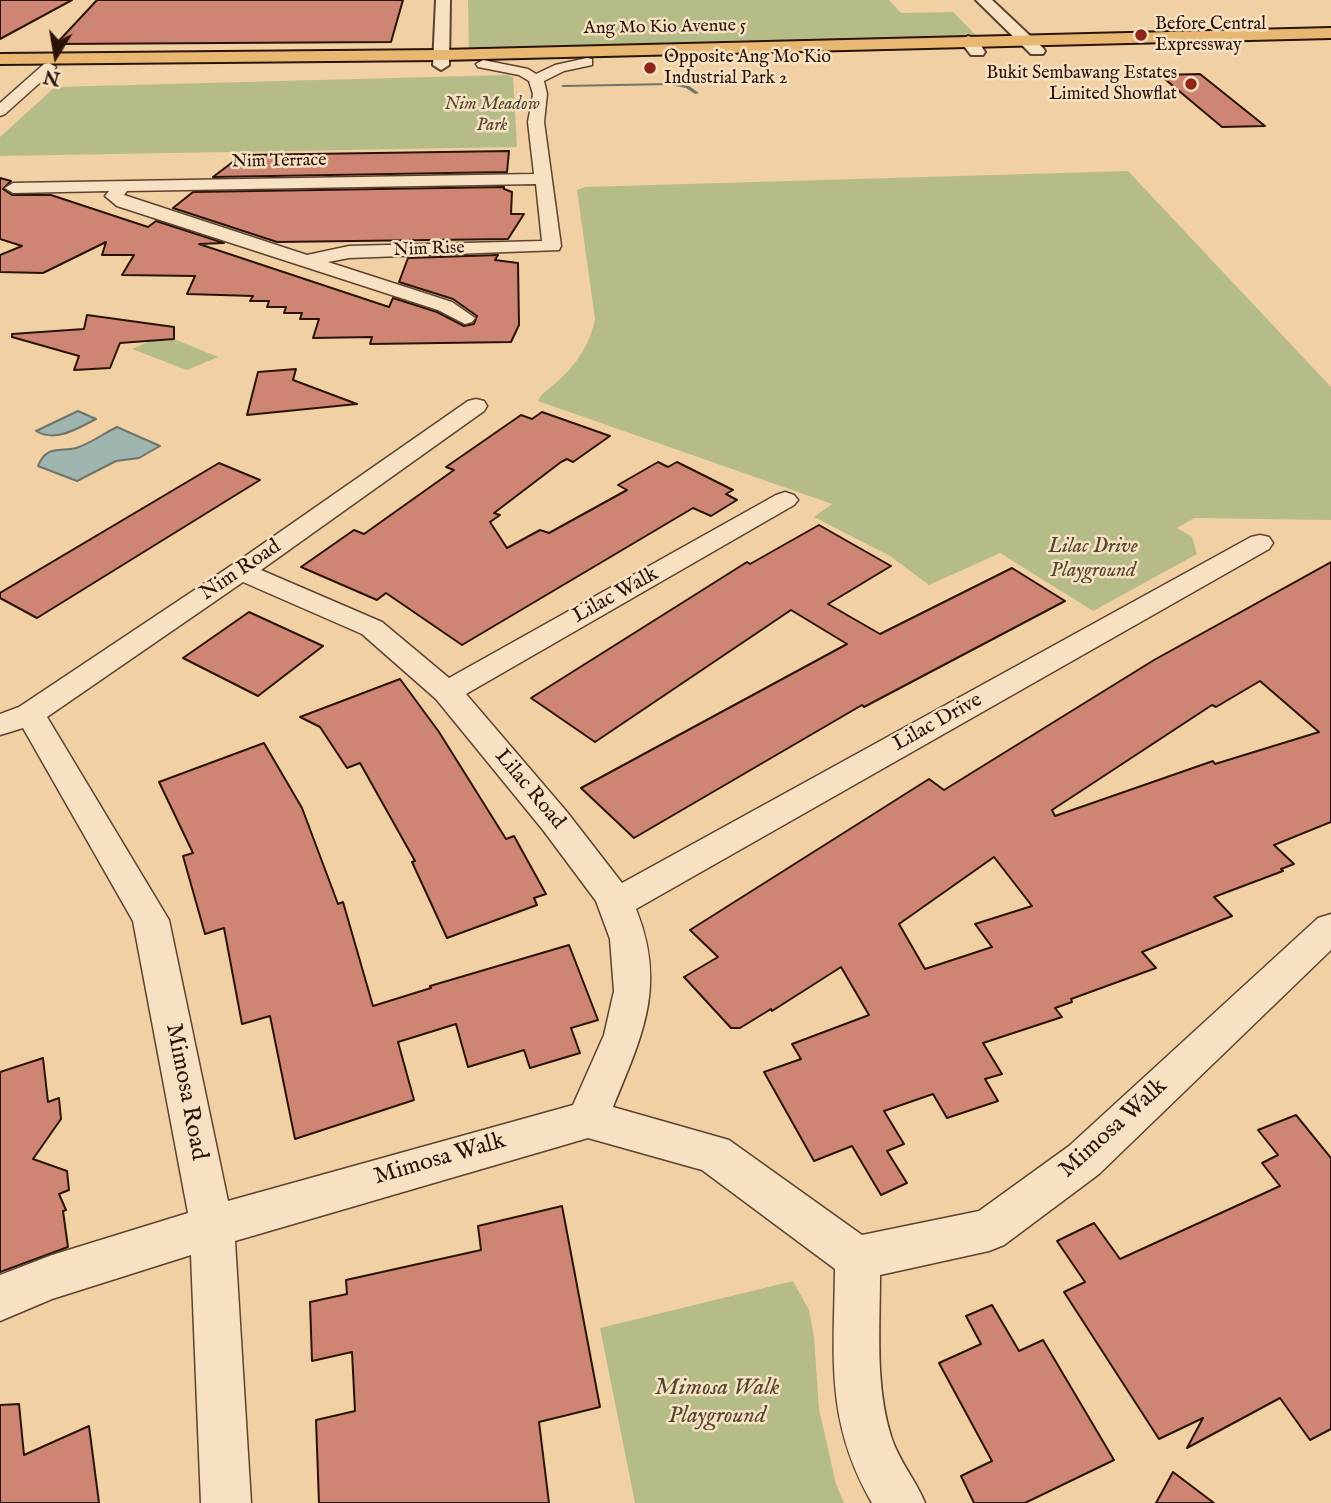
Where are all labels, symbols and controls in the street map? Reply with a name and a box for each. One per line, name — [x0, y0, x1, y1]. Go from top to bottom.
place label: Before Central Expressway — [1155, 14, 1266, 56]
street label: Ang Mo Kio Avenue 5 — [584, 16, 746, 40]
north arrow — [21, 21, 91, 91]
marker: Before Central Expressway — [1133, 27, 1149, 43]
place label: Opposite Ang Mo Kio Industrial Park 2 — [664, 47, 831, 90]
marker: Opposite Ang Mo Kio Industrial Park 2 — [642, 60, 658, 76]
text: N — [42, 63, 62, 90]
place label: Bukit Sembawang Estates Limited Showflat — [986, 63, 1177, 106]
marker: Bukit Sembawang Estates Limited Showflat — [1183, 76, 1199, 92]
park label: Nim Meadow Park — [444, 94, 540, 136]
street label: Nim Terrace — [231, 150, 327, 174]
street label: Nim Rise — [393, 238, 465, 262]
street label: Nim Road — [196, 535, 286, 607]
park label: Lilac Drive Playground — [1048, 535, 1138, 585]
street label: Lilac Walk — [569, 562, 663, 630]
street label: Lilac Drive — [889, 688, 987, 758]
street label: Lilac Road — [488, 745, 570, 835]
street label: Mimosa Road — [158, 1021, 212, 1163]
street label: Mimosa Walk — [1054, 1073, 1174, 1185]
street label: Mimosa Walk — [371, 1127, 509, 1193]
park label: Mimosa Walk Playground — [655, 1375, 779, 1431]

